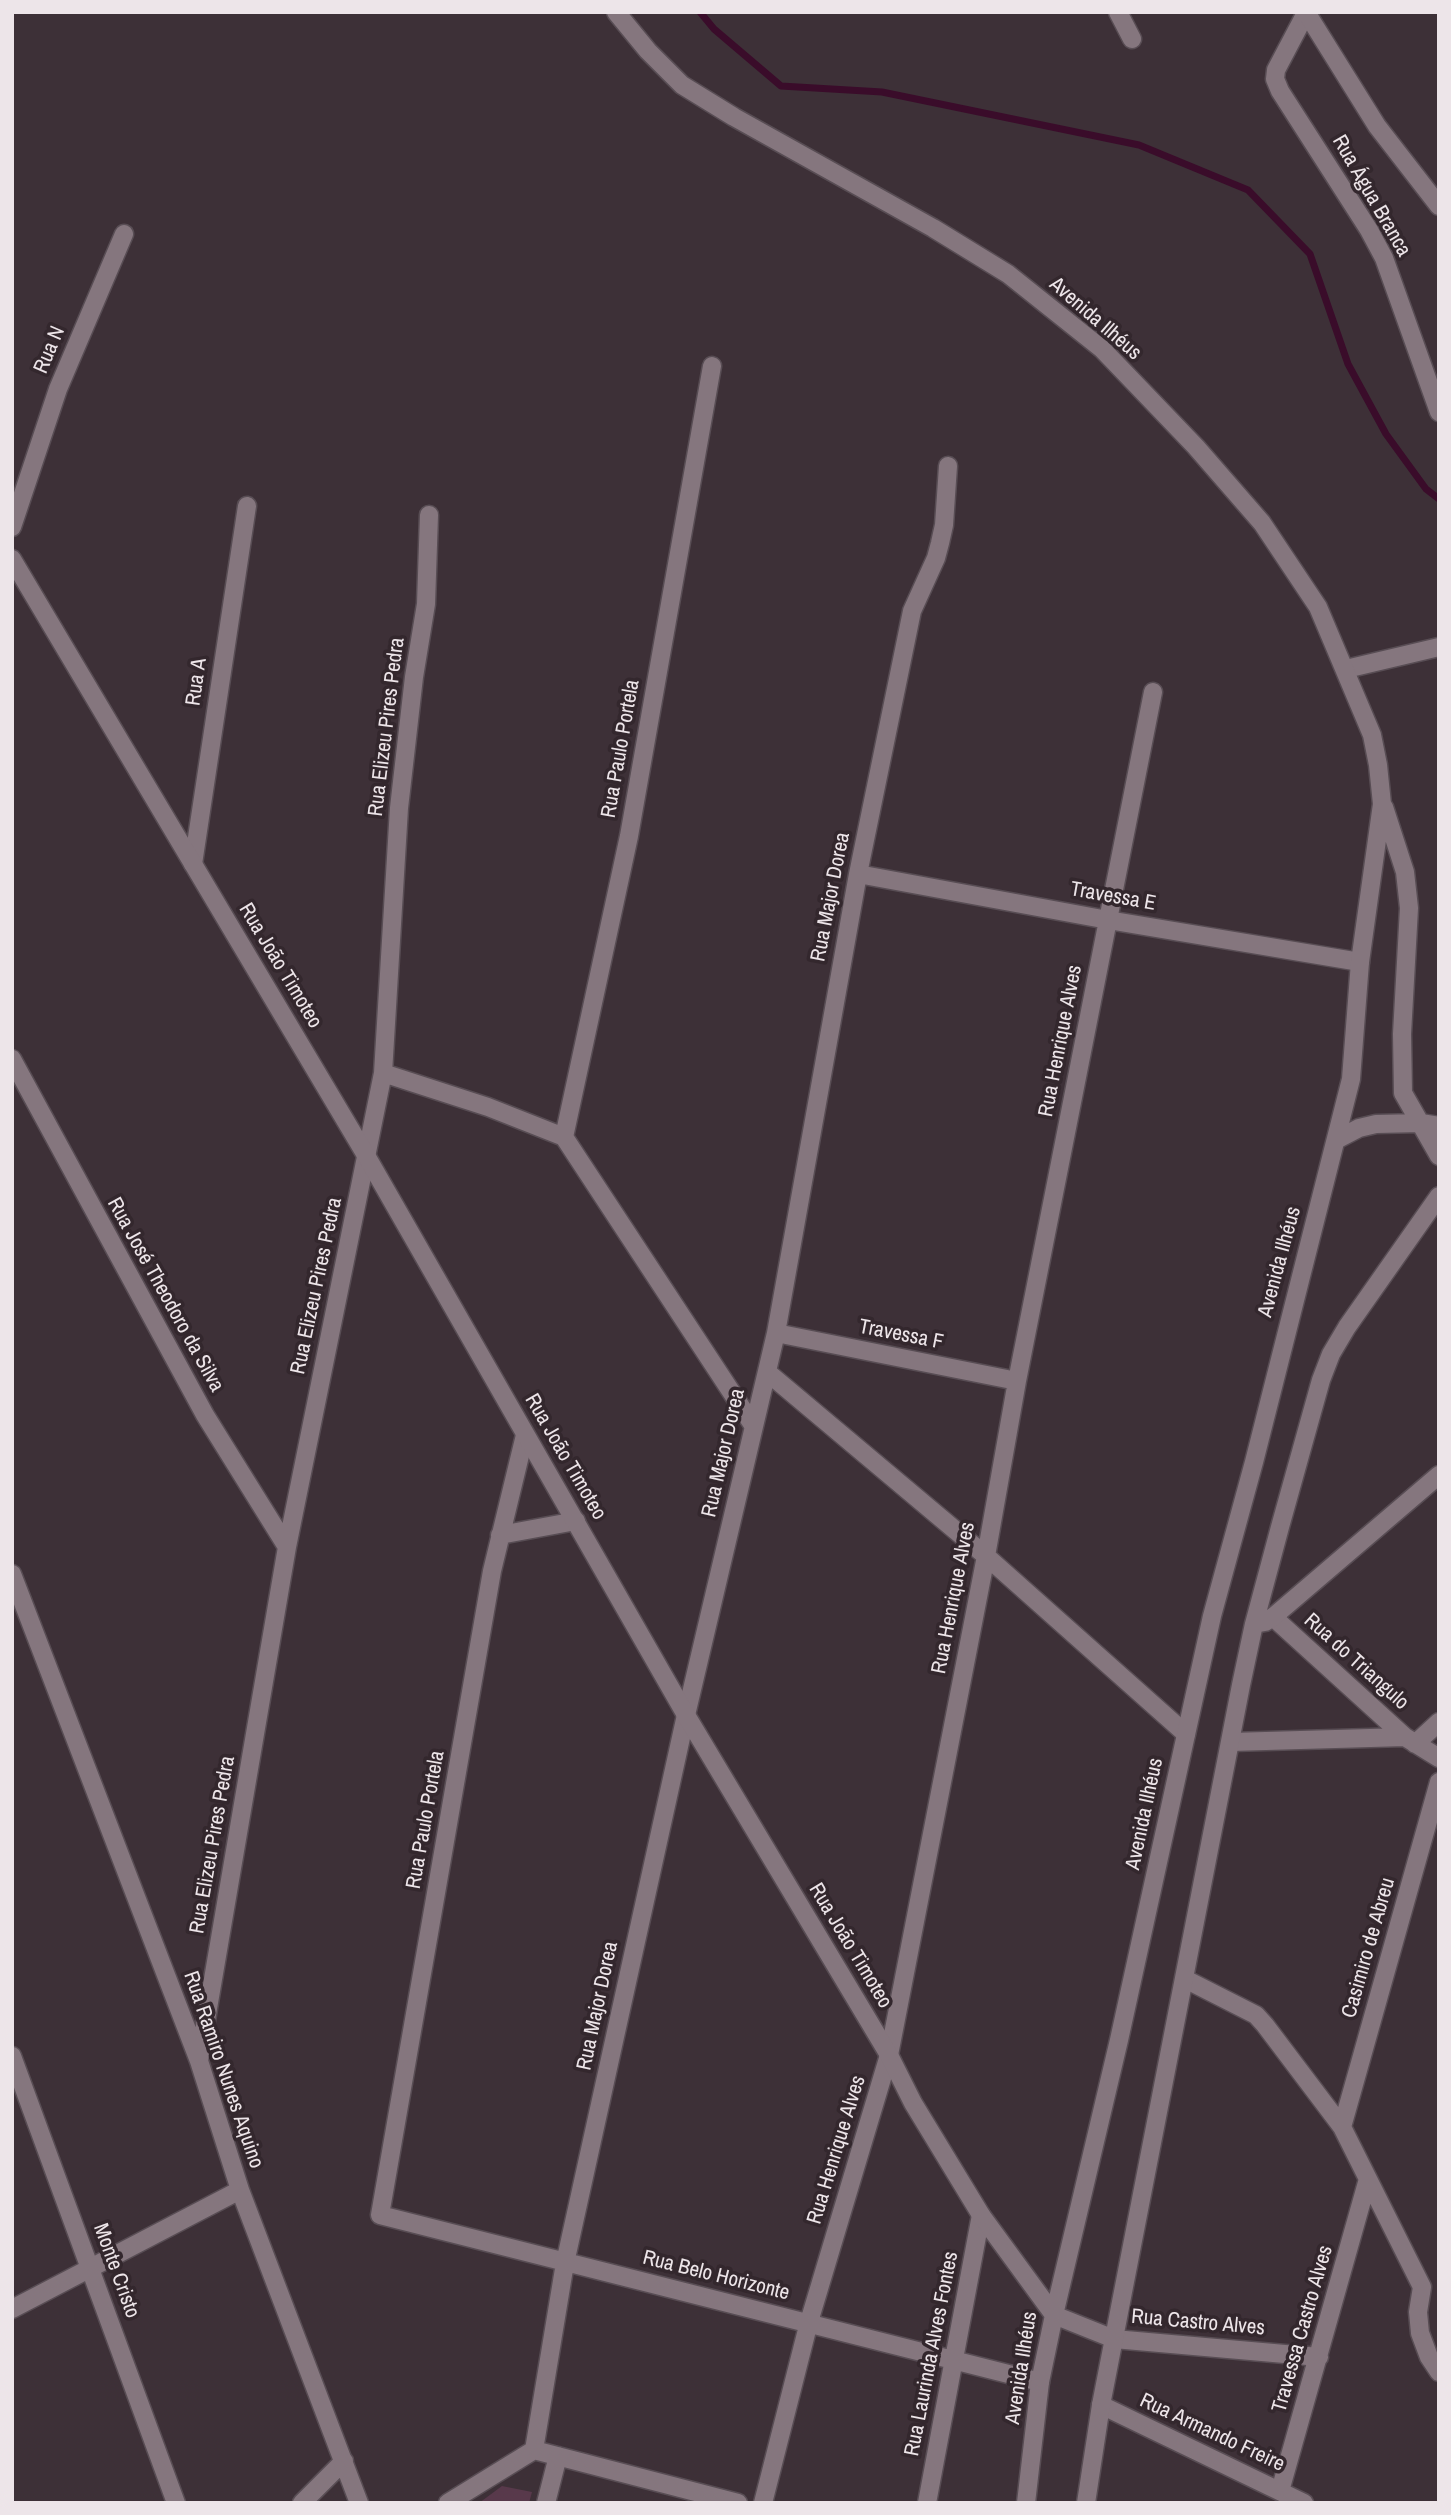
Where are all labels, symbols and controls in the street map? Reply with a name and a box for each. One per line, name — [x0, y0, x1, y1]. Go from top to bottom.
street label: Rua Água Branca — [1326, 131, 1416, 261]
street label: Avenida Ilhéus — [1044, 272, 1146, 366]
street label: Rua N — [29, 323, 71, 377]
street label: Rua Elizeu Pires Pedra — [364, 636, 410, 818]
street label: Rua A — [181, 657, 213, 707]
street label: Rua Paulo Portela — [596, 678, 646, 820]
street label: Rua Major Dorea — [806, 830, 856, 964]
street label: Travessa E — [1068, 877, 1158, 917]
street label: Rua João Timoteo — [233, 899, 327, 1033]
street label: Rua Henrique Alves — [1034, 963, 1088, 1119]
street label: Rua José Theodoro da Silva — [101, 1193, 229, 1397]
street label: Rua Elizeu Pires Pedra — [286, 1195, 348, 1377]
street label: Avenida Ilhéus — [1253, 1204, 1307, 1320]
street label: Travessa F — [857, 1314, 945, 1356]
street label: Rua Major Dorea — [697, 1386, 751, 1520]
street label: Rua João Timoteo — [519, 1390, 611, 1524]
street label: Rua Henrique Alves — [927, 1520, 981, 1676]
street label: Rua do Triangulo — [1298, 1608, 1414, 1716]
street label: Rua Paulo Portela — [401, 1749, 451, 1891]
street label: Rua Elizeu Pires Pedra — [185, 1754, 241, 1936]
street label: Avenida Ilhéus — [1121, 1756, 1169, 1872]
street label: Casimiro de Abreu — [1337, 1875, 1401, 2021]
street label: Rua João Timoteo — [803, 1879, 897, 2013]
street label: Rua Major Dorea — [572, 1939, 624, 2073]
street label: Rua Ramiro Nunes Aquino — [177, 1968, 269, 2172]
street label: Rua Henrique Alves — [802, 2073, 872, 2227]
street label: Monte Cristo — [87, 2220, 145, 2322]
street label: Travessa Castro Alves — [1267, 2243, 1339, 2415]
street label: Rua Belo Horizonte — [640, 2246, 792, 2306]
street label: Rua Laurinda Alves Fontes — [900, 2250, 964, 2458]
street label: Rua Castro Alves — [1130, 2305, 1266, 2341]
street label: Avenida Ilhéus — [1001, 2310, 1043, 2426]
street label: Rua Armando Freire — [1136, 2388, 1288, 2478]

